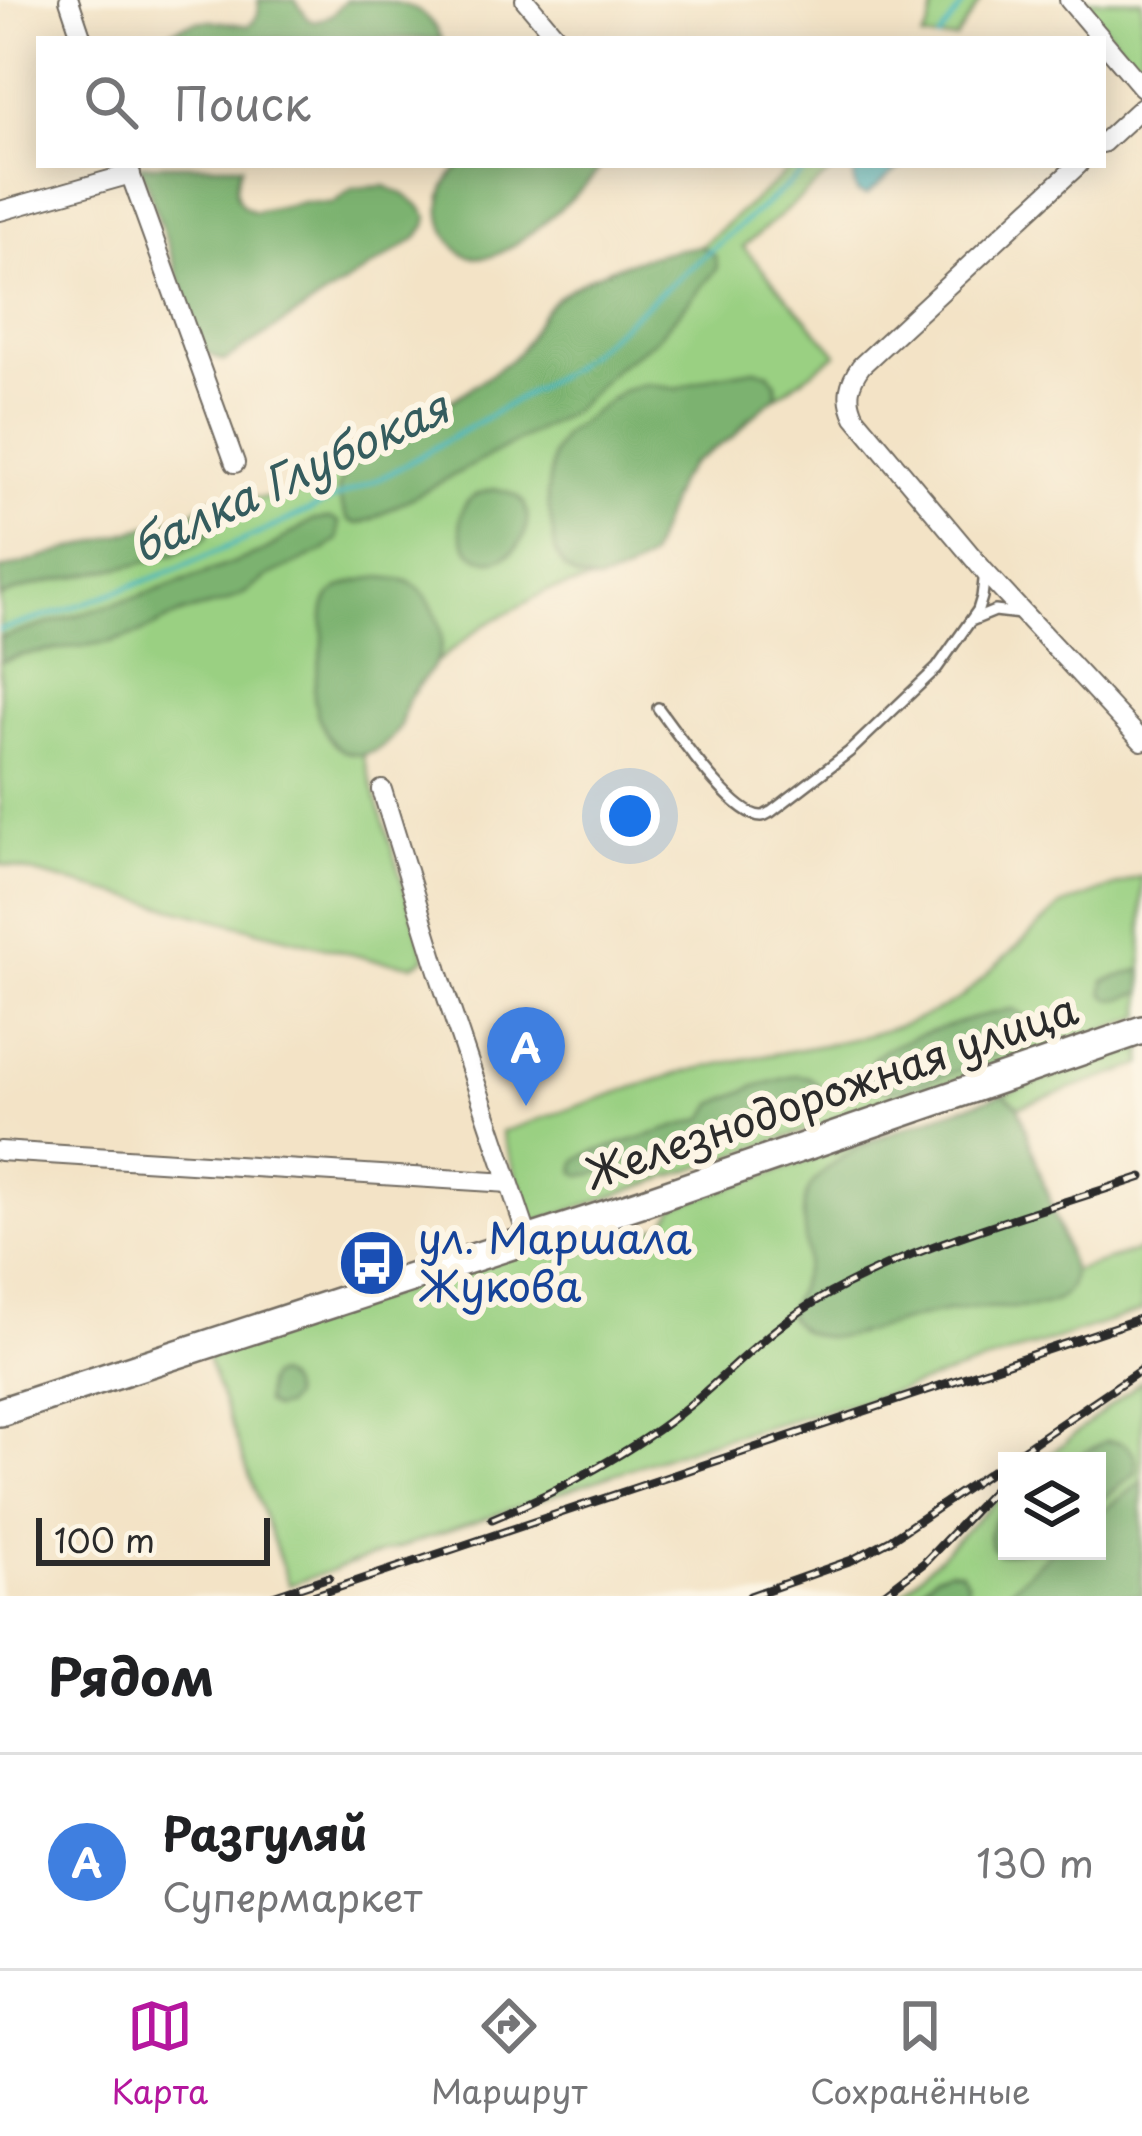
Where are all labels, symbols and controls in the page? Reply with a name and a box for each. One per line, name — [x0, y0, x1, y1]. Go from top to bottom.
search box — [36, 36, 1106, 168]
text: Поиск — [174, 68, 311, 136]
icon: search — [78, 69, 144, 135]
water label: балка Глубокая — [119, 370, 460, 578]
your location — [600, 786, 660, 846]
street label: Железнодорожная улица — [575, 975, 1086, 1204]
pin: A — [487, 1007, 565, 1106]
place label: ул. Маршала Жукова — [418, 1205, 692, 1316]
bus stop icon: ул. Маршала Жукова — [337, 1228, 407, 1298]
map controls — [998, 1452, 1106, 1560]
button: layers — [998, 1452, 1106, 1560]
scale bar — [36, 1512, 270, 1565]
text: 100 m — [54, 1514, 155, 1564]
text: Рядом — [48, 1636, 214, 1713]
text: Разгуляй — [162, 1798, 367, 1866]
text: A — [72, 1832, 102, 1891]
text: 130 m — [976, 1832, 1094, 1891]
text: Супермаркет — [162, 1866, 422, 1925]
tab: Карта — [111, 1993, 208, 2115]
tab: Маршрут — [431, 1993, 587, 2115]
tab: Сохранённые — [810, 1993, 1031, 2115]

